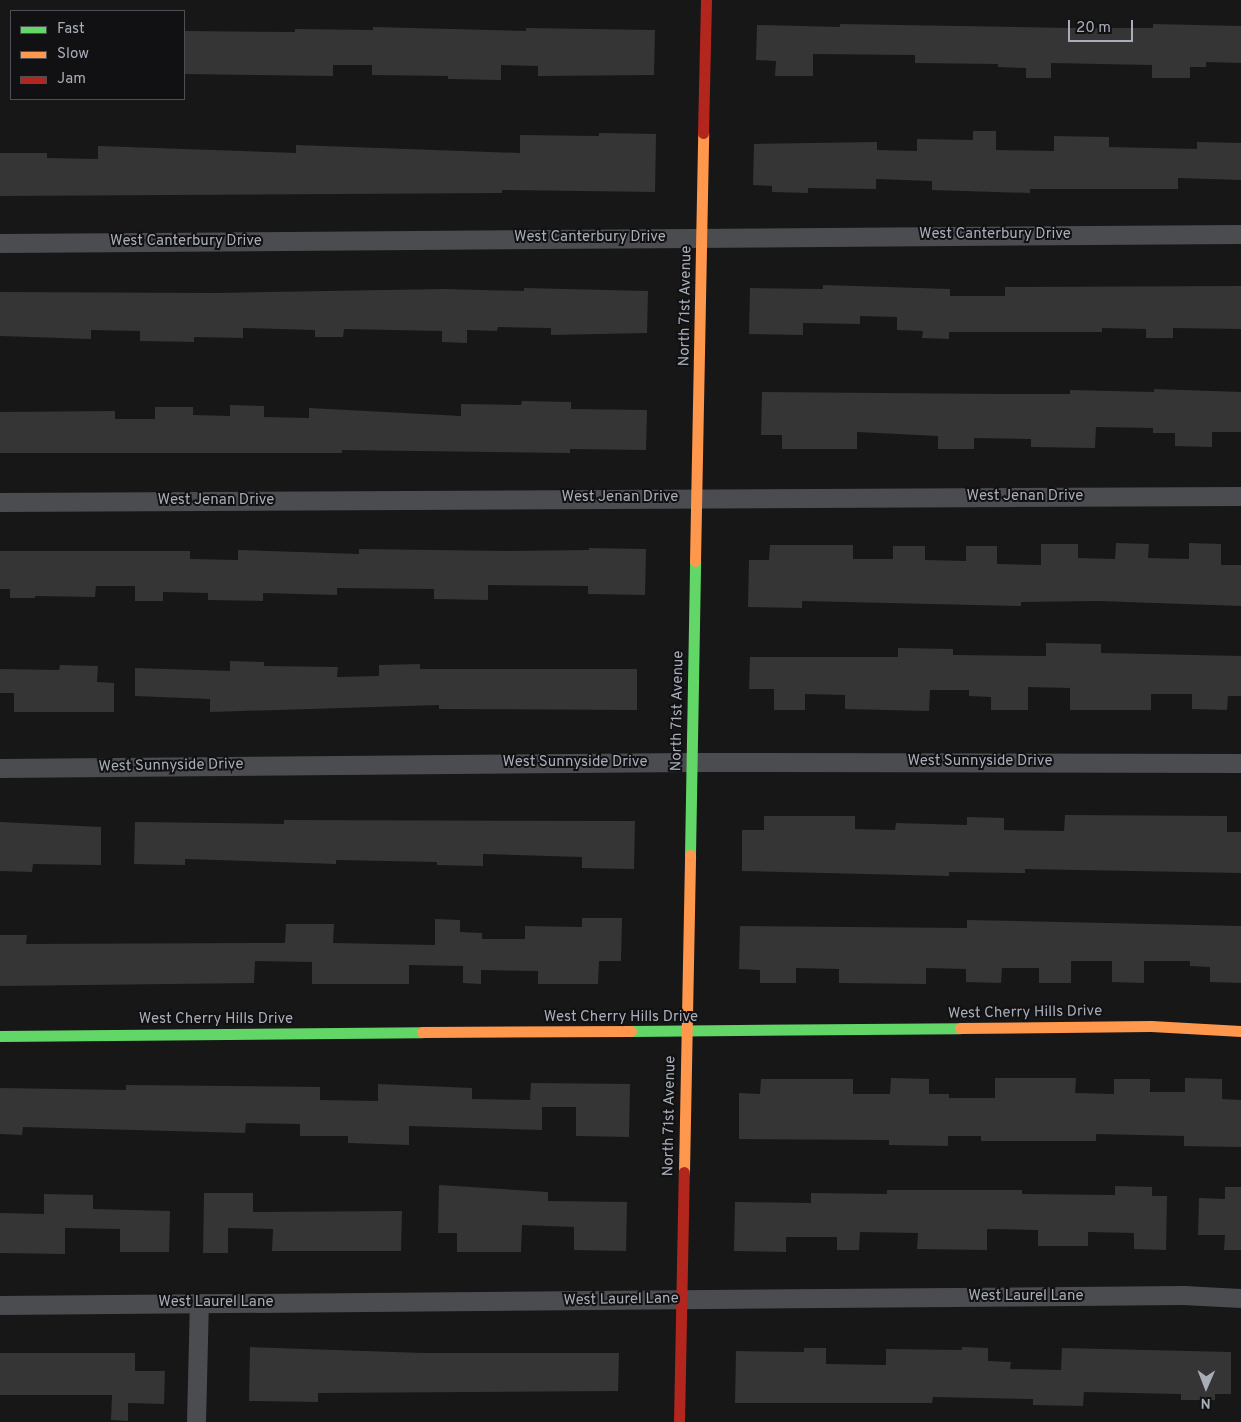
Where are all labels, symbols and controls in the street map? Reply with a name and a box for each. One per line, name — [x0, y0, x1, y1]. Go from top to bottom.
legend — [10, 10, 185, 100]
scale bar — [1071, 10, 1136, 42]
text: 20 m — [1076, 19, 1111, 38]
text: Fast — [57, 20, 85, 39]
text: Slow — [57, 45, 89, 64]
text: Jam — [57, 70, 86, 89]
street label: West Canterbury Drive — [919, 226, 1071, 244]
street label: West Canterbury Drive — [514, 229, 666, 247]
street label: West Canterbury Drive — [110, 233, 262, 251]
street label: North 71st Avenue — [676, 245, 696, 367]
street label: West Jenan Drive — [967, 488, 1083, 506]
street label: West Jenan Drive — [562, 489, 678, 507]
street label: West Jenan Drive — [158, 492, 274, 510]
street label: North 71st Avenue — [668, 650, 688, 772]
street label: West Sunnyside Drive — [908, 753, 1052, 771]
street label: West Sunnyside Drive — [503, 754, 647, 772]
street label: West Sunnyside Drive — [98, 756, 244, 776]
street label: West Cherry Hills Drive — [948, 1003, 1102, 1023]
street label: West Cherry Hills Drive — [544, 1009, 698, 1027]
street label: West Cherry Hills Drive — [139, 1011, 293, 1029]
street label: North 71st Avenue — [660, 1055, 680, 1177]
street label: West Laurel Lane — [968, 1288, 1084, 1306]
street label: West Laurel Lane — [563, 1290, 679, 1310]
street label: West Laurel Lane — [158, 1294, 274, 1312]
north arrow — [1181, 1362, 1231, 1412]
text: N — [1201, 1394, 1211, 1411]

